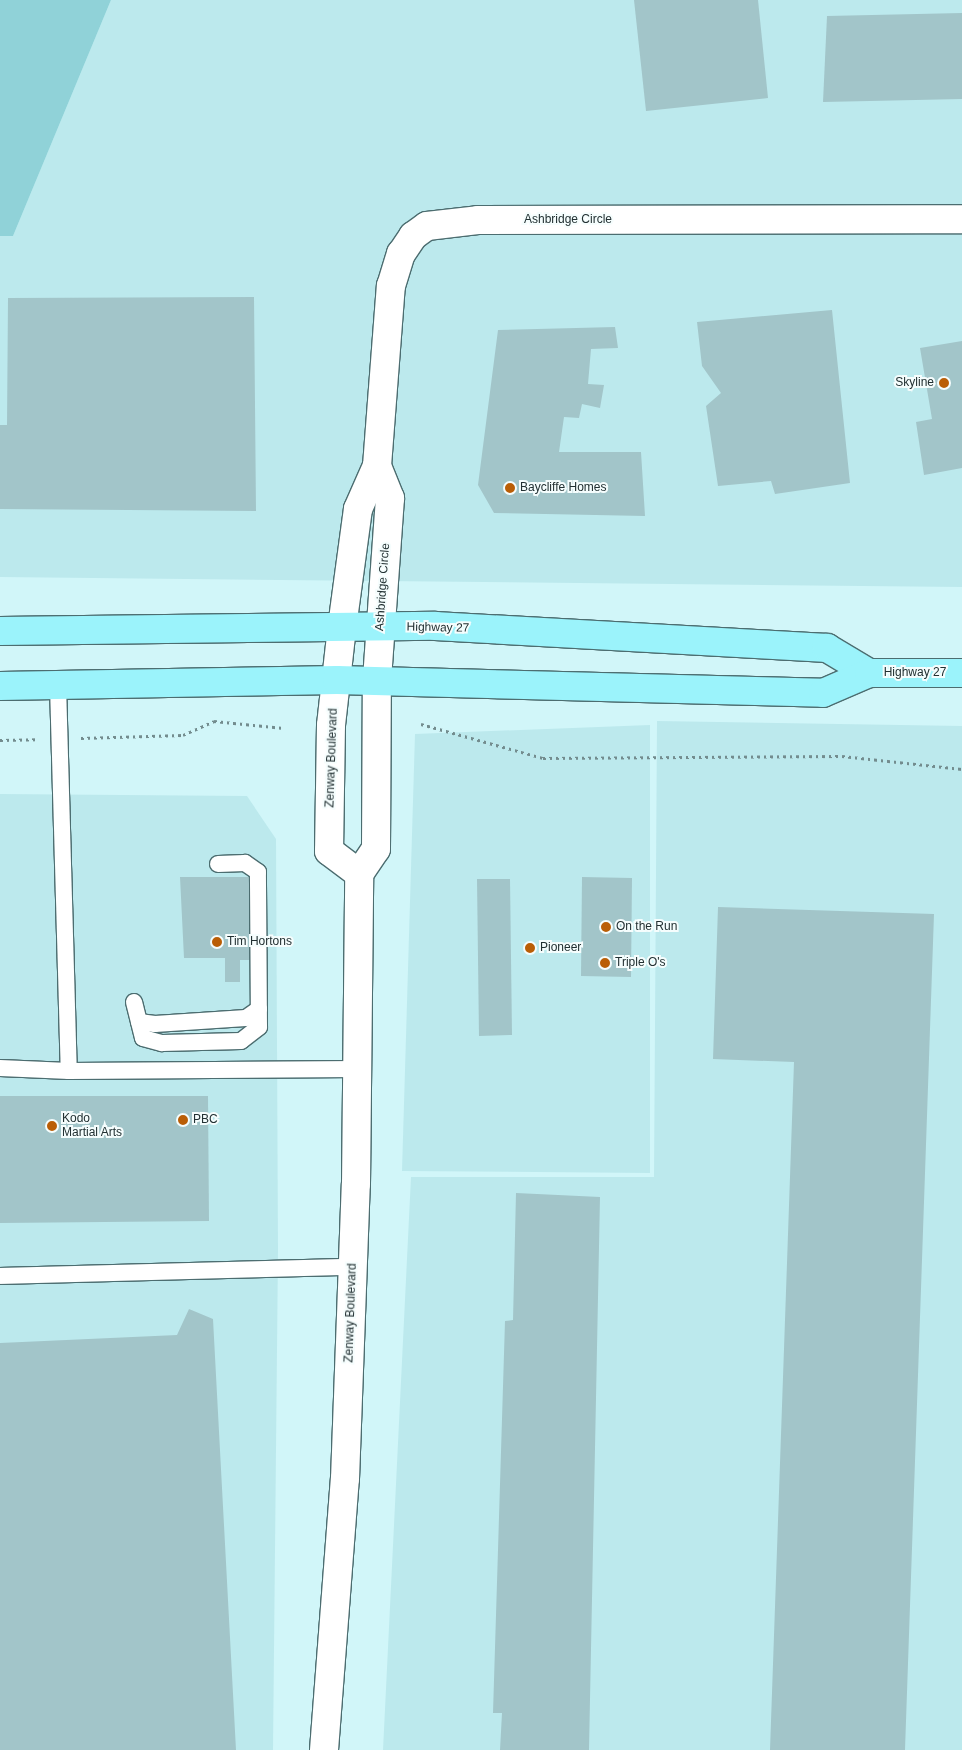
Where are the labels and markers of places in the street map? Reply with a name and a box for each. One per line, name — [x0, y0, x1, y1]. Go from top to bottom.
place label: Skyline — [895, 376, 934, 390]
marker: Skyline — [938, 377, 950, 389]
place label: Baycliffe Homes — [520, 481, 606, 495]
marker: Baycliffe Homes — [504, 482, 516, 494]
place label: On the Run — [616, 920, 677, 934]
marker: On the Run — [600, 921, 612, 933]
place label: Tim Hortons — [227, 935, 292, 949]
marker: Tim Hortons — [211, 936, 223, 948]
place label: Pioneer — [540, 941, 581, 955]
marker: Pioneer — [524, 942, 536, 954]
place label: Triple O's — [615, 956, 666, 970]
marker: Triple O's — [599, 957, 611, 969]
place label: Kodo Martial Arts — [62, 1112, 123, 1140]
place label: PBC — [193, 1113, 218, 1127]
marker: PBC — [177, 1114, 189, 1126]
marker: Kodo Martial Arts — [46, 1120, 58, 1132]

